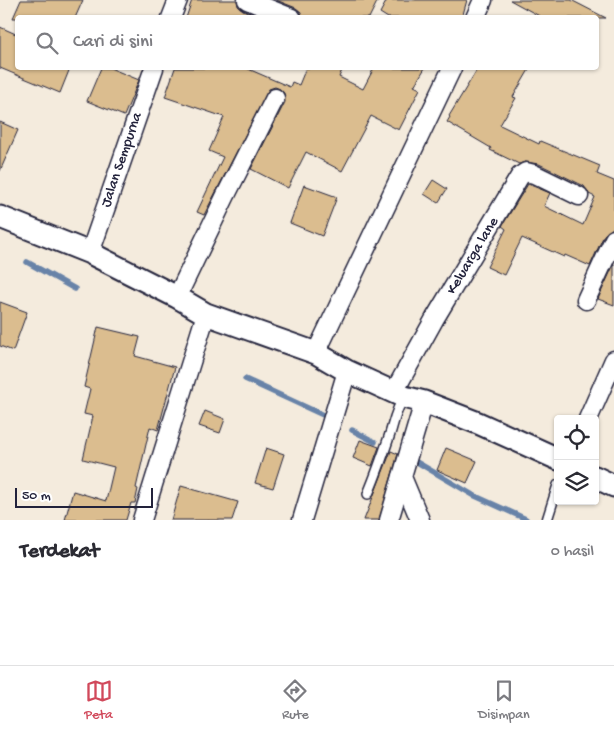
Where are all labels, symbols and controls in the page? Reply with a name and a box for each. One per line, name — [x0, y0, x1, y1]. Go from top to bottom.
search box — [15, 15, 599, 70]
icon: search — [33, 29, 61, 57]
text: Cari di sini — [73, 31, 153, 54]
street label: Jalan Sempurna — [97, 110, 147, 210]
street label: Keluarga lane — [443, 214, 503, 298]
map controls — [554, 415, 599, 505]
button: locate — [554, 415, 599, 460]
button: layers — [554, 460, 599, 505]
scale bar — [15, 485, 152, 508]
text: 50 m — [22, 488, 51, 505]
text: Terdekat — [20, 540, 99, 565]
text: 0 hasil — [551, 543, 594, 562]
tab: Peta — [84, 677, 113, 724]
tab: Rute — [281, 677, 309, 724]
tab: Disimpan — [478, 677, 530, 724]

